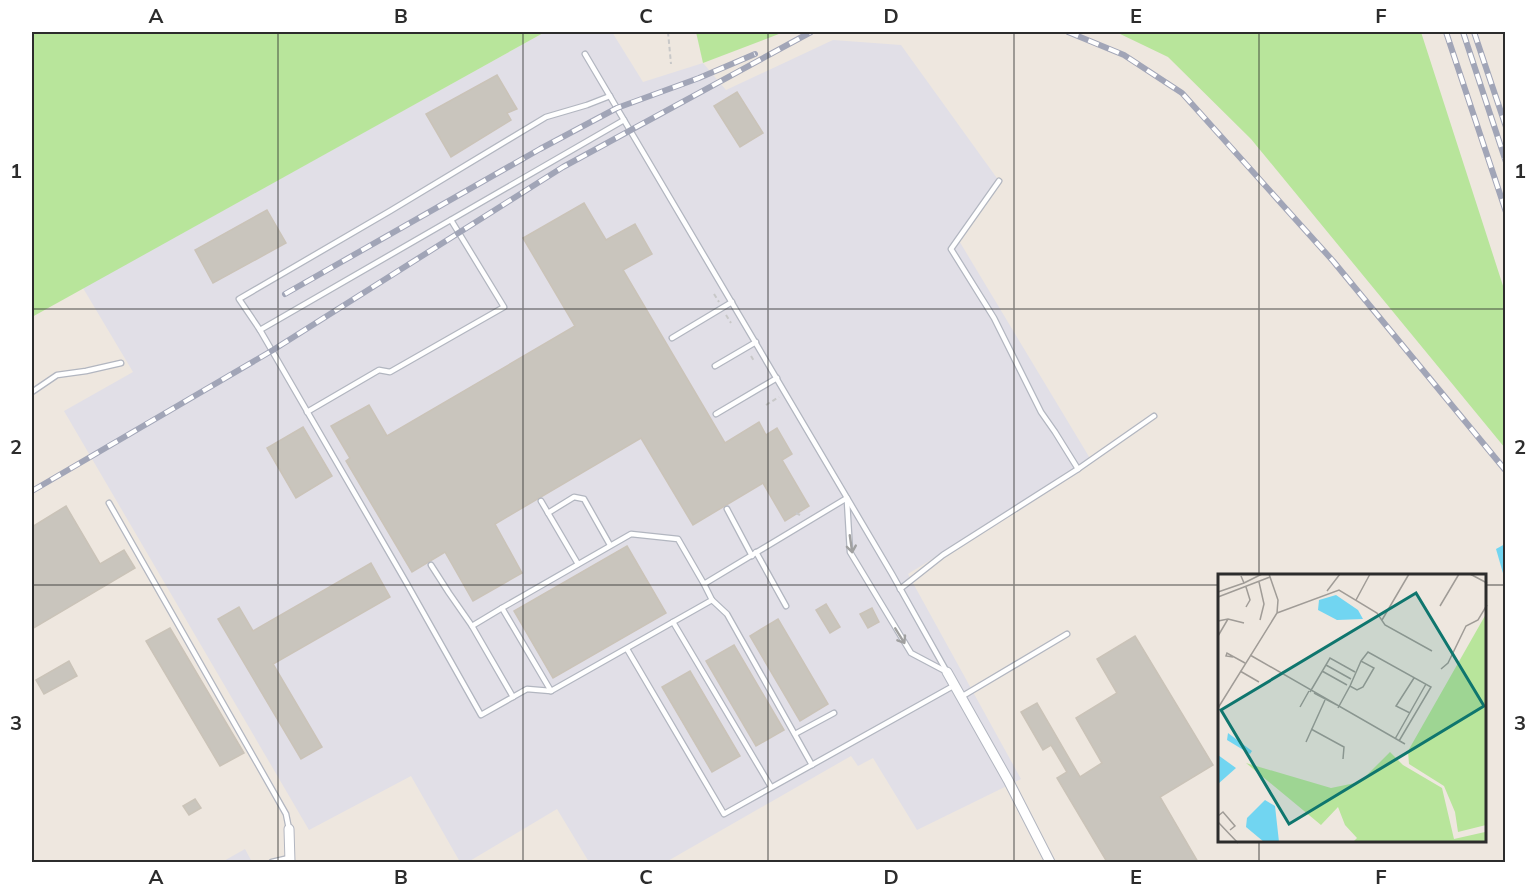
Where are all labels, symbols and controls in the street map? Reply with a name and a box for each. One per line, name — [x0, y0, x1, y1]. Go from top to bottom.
text: A — [149, 3, 164, 28]
text: B — [394, 3, 408, 28]
text: C — [639, 3, 653, 28]
text: D — [883, 3, 899, 28]
text: E — [1130, 3, 1142, 28]
text: F — [1375, 3, 1387, 28]
text: 1 — [10, 158, 22, 183]
text: 1 — [1514, 158, 1526, 183]
text: 2 — [10, 434, 22, 459]
text: 2 — [1514, 434, 1526, 459]
one-way arrow — [845, 534, 856, 554]
inset map — [1218, 574, 1486, 843]
one-way arrow — [895, 627, 907, 644]
text: 3 — [10, 710, 22, 735]
text: 3 — [1514, 710, 1526, 735]
text: A — [149, 864, 164, 889]
text: B — [394, 864, 408, 889]
text: C — [639, 864, 653, 889]
text: D — [883, 864, 899, 889]
text: E — [1130, 864, 1142, 889]
text: F — [1375, 864, 1387, 889]

